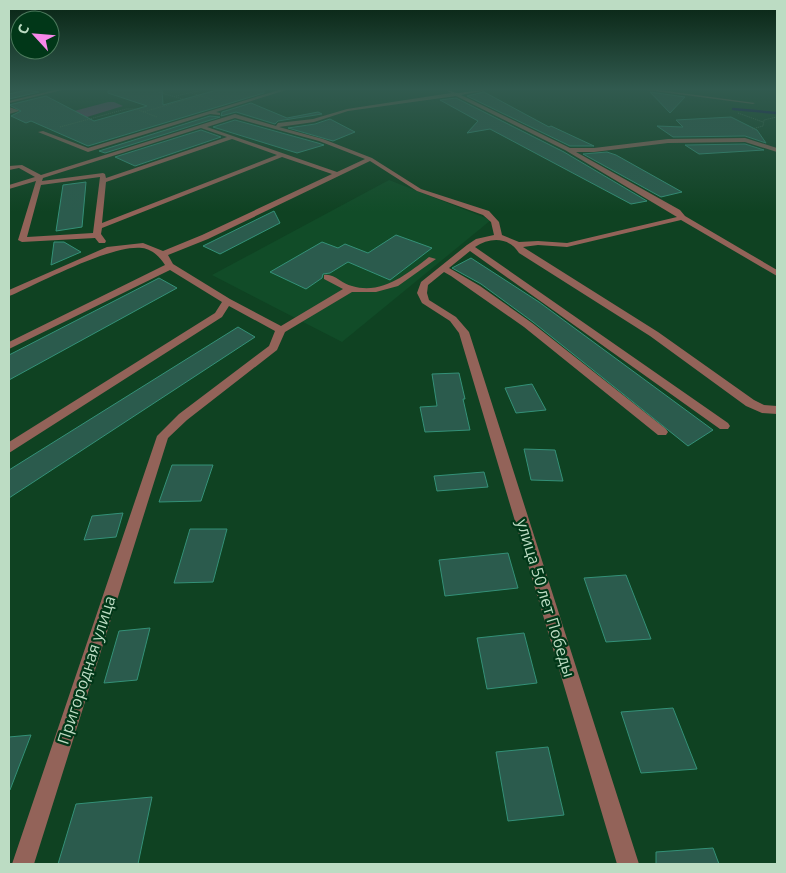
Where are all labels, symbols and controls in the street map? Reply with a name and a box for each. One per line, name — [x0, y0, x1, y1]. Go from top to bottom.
north arrow — [10, 10, 60, 60]
text: С — [12, 21, 33, 37]
street label: улица 50 лет Победы — [512, 516, 580, 680]
street label: Пригородная улица — [52, 593, 120, 747]

